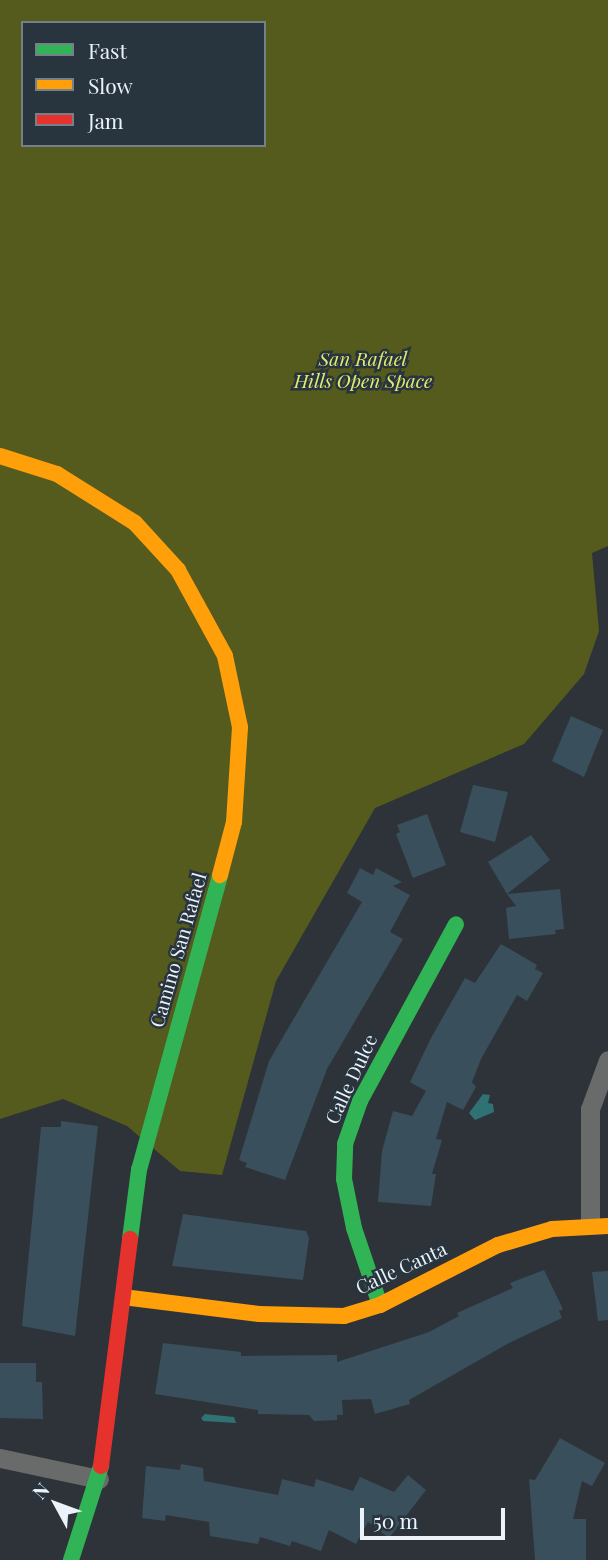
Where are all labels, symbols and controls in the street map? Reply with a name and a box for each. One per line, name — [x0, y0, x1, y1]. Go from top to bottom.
legend — [21, 21, 266, 147]
text: Fast — [88, 36, 127, 64]
text: Slow — [88, 71, 133, 99]
text: Jam — [88, 106, 124, 134]
park label: San Rafael Hills Open Space — [294, 348, 432, 392]
street label: Camino San Rafael — [145, 870, 211, 1030]
street label: Calle Dulce — [320, 1030, 382, 1128]
street label: Calle Canta — [352, 1237, 450, 1299]
north arrow — [21, 1469, 91, 1539]
text: N — [26, 1477, 54, 1504]
scale bar — [363, 1494, 508, 1538]
text: 50 m — [373, 1506, 418, 1534]

